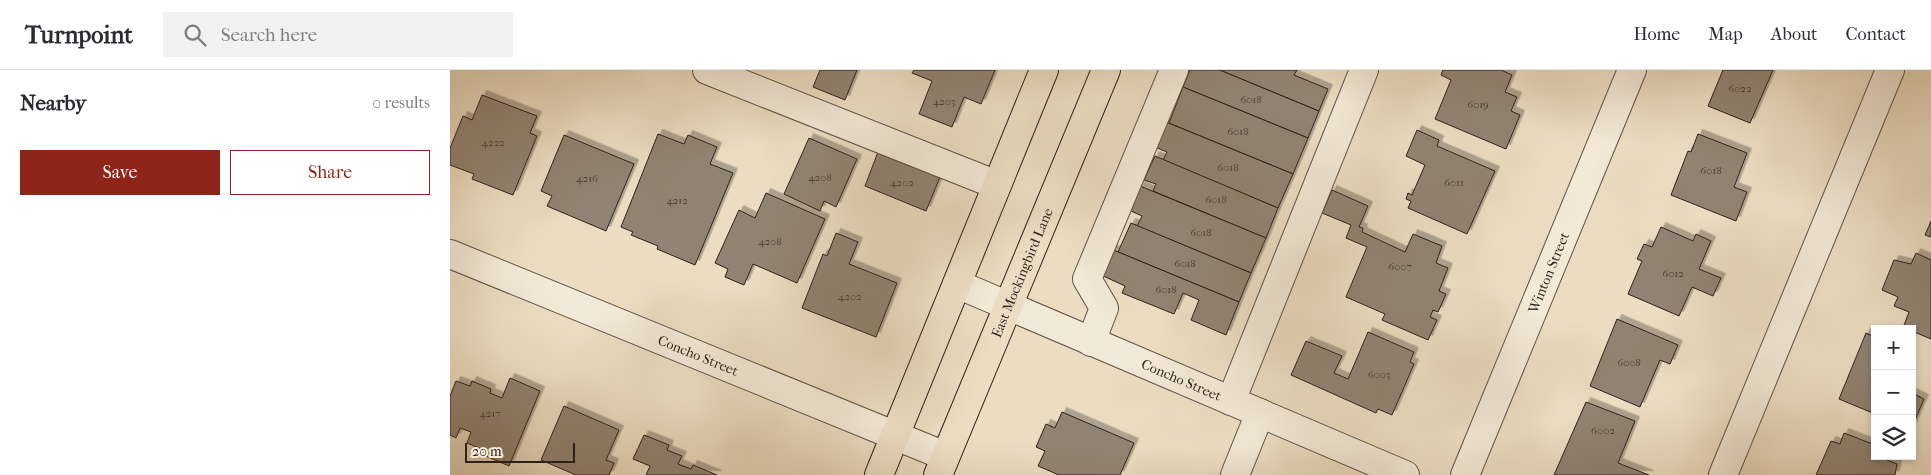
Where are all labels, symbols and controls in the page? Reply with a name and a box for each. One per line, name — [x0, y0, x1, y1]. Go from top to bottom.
search box — [163, 12, 513, 57]
text: Turnpoint — [25, 21, 133, 49]
icon: search — [181, 21, 209, 49]
text: Search here — [221, 24, 317, 46]
text: Home — [1633, 24, 1680, 45]
text: Map — [1708, 24, 1743, 45]
text: About — [1771, 24, 1817, 45]
text: Contact — [1845, 24, 1906, 45]
house number: 6022 — [1728, 82, 1752, 95]
text: Nearby — [20, 91, 86, 115]
text: 0 results — [372, 93, 430, 112]
house number: 6018 — [1240, 93, 1262, 106]
house number: 4203 — [933, 95, 955, 108]
house number: 6019 — [1467, 98, 1489, 111]
house number: 6018 — [1227, 125, 1249, 138]
house number: 4222 — [481, 136, 505, 149]
button: Save — [20, 150, 220, 195]
button: Share — [230, 150, 430, 195]
house number: 6018 — [1217, 161, 1239, 174]
house number: 6018 — [1700, 164, 1722, 177]
house number: 4208 — [808, 171, 832, 184]
house number: 4216 — [576, 172, 598, 185]
house number: 4202 — [890, 176, 914, 189]
house number: 6011 — [1444, 176, 1464, 189]
house number: 6018 — [1205, 193, 1227, 206]
house number: 4212 — [666, 194, 688, 207]
street label: East Mockingbird Lane — [988, 205, 1057, 340]
house number: 6018 — [1190, 226, 1212, 239]
street label: Winton Street — [1524, 230, 1573, 317]
house number: 4208 — [758, 235, 782, 248]
house number: 6018 — [1174, 257, 1196, 270]
house number: 6007 — [1388, 260, 1412, 273]
house number: 6012 — [1662, 267, 1684, 280]
house number: 6018 — [1155, 283, 1177, 296]
house number: 4202 — [838, 290, 862, 303]
map controls — [1871, 325, 1916, 460]
button: + — [1871, 325, 1916, 370]
street label: Concho Street — [655, 332, 741, 380]
street label: Concho Street — [1139, 356, 1224, 405]
house number: 6008 — [1617, 356, 1641, 369]
house number: 6003 — [1368, 368, 1390, 381]
button: − — [1871, 370, 1916, 415]
house number: 4217 — [479, 407, 501, 420]
button: layers — [1871, 415, 1916, 460]
house number: 6002 — [1591, 424, 1615, 437]
scale bar — [465, 440, 575, 463]
text: 20 m — [472, 443, 502, 460]

